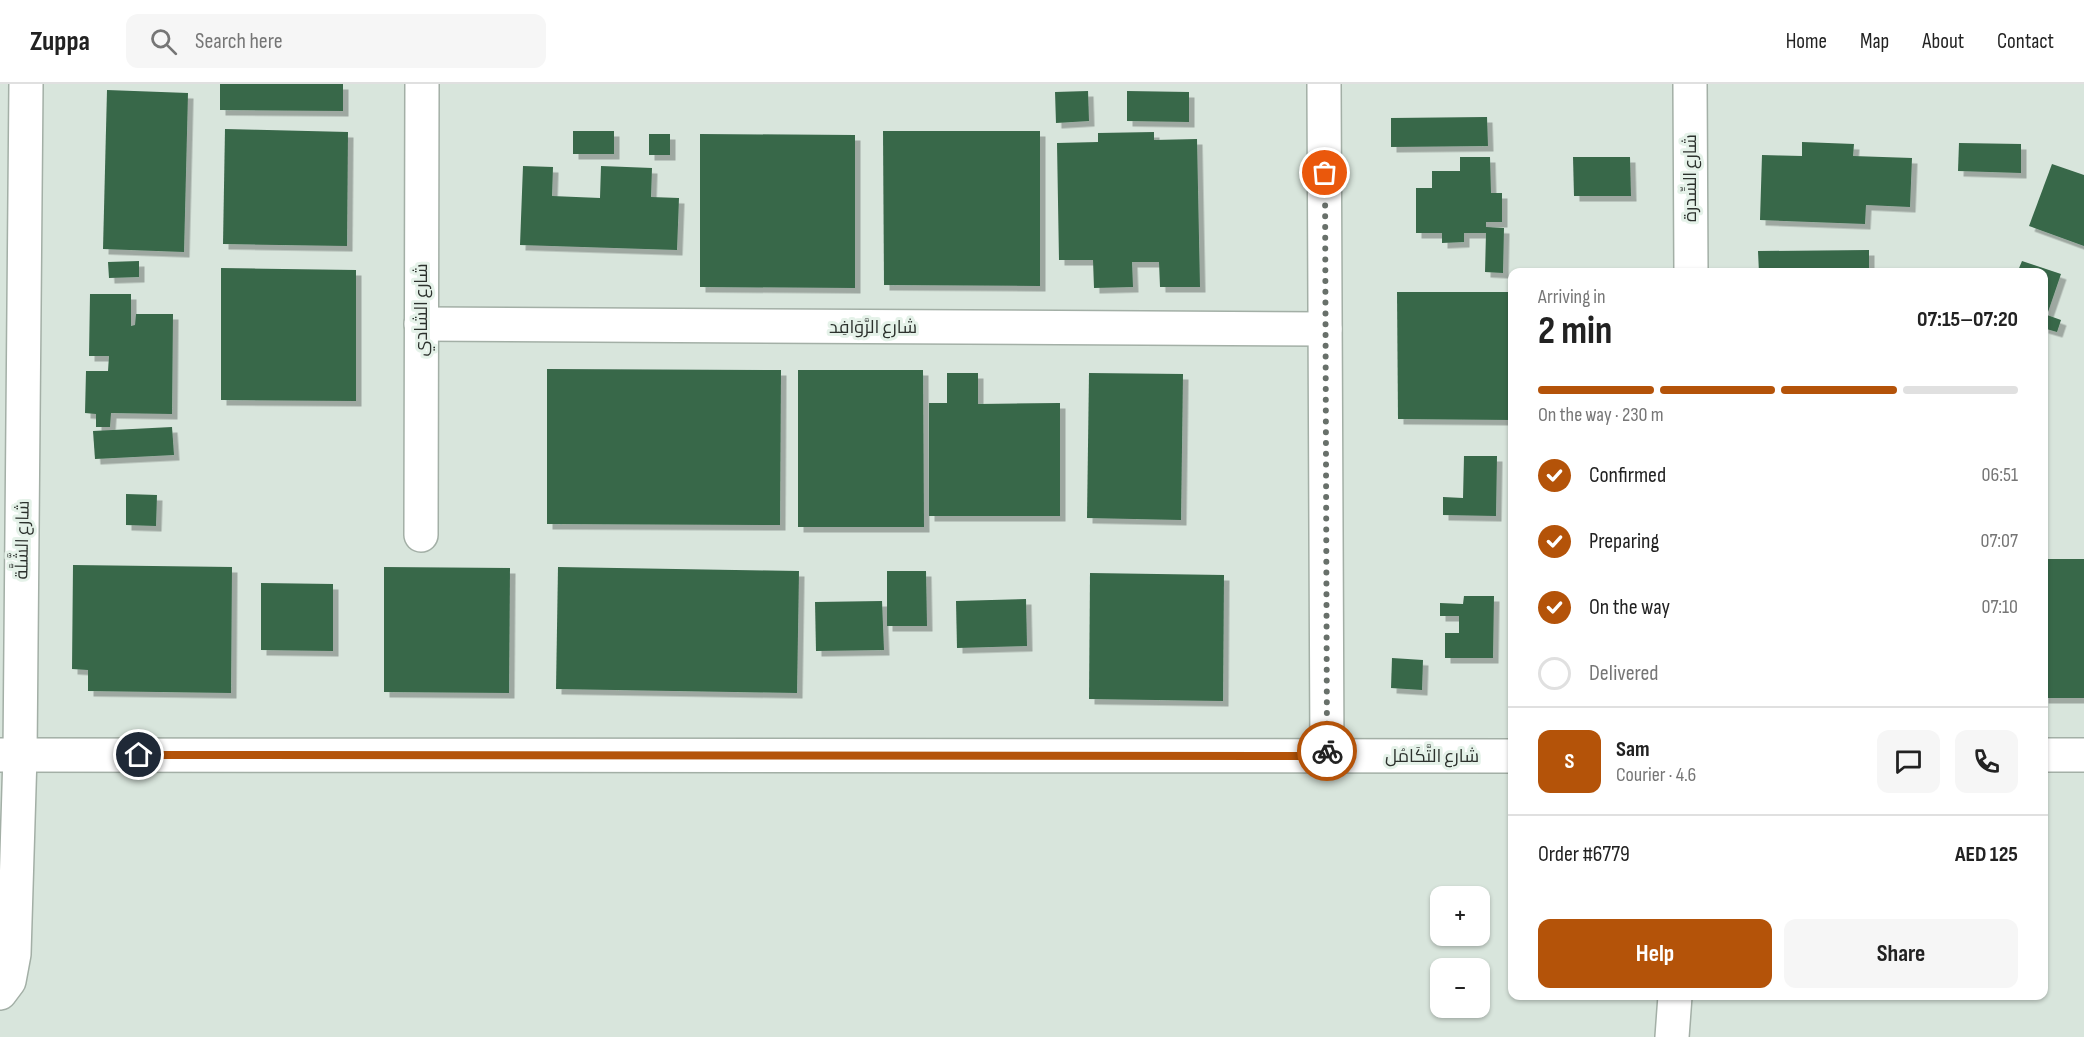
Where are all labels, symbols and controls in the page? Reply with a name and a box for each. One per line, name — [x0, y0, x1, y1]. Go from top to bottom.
search box — [126, 14, 546, 68]
text: Zuppa — [30, 25, 90, 58]
icon: search — [147, 25, 180, 58]
text: Search here — [195, 28, 283, 55]
text: Home — [1786, 29, 1827, 54]
text: Map — [1860, 29, 1889, 54]
text: About — [1922, 29, 1964, 54]
text: Contact — [1997, 29, 2054, 54]
street label: شارع السِّدرة — [1680, 134, 1702, 222]
pin — [1299, 147, 1350, 198]
icon: bag — [1308, 156, 1341, 189]
street label: شارع الشادي — [411, 263, 435, 357]
text: Arriving in — [1538, 285, 1606, 309]
text: 07:15–07:20 — [1917, 306, 2018, 333]
text: 2 min — [1538, 308, 1612, 355]
street label: شارع الرَّوَافِد — [829, 317, 917, 339]
text: On the way · 230 m — [1538, 403, 1664, 427]
icon: check — [1538, 459, 1571, 492]
text: Confirmed — [1589, 462, 1666, 489]
text: 06:51 — [1982, 463, 2018, 487]
street label: شارع الشَّلَّة — [7, 500, 35, 580]
icon: check — [1538, 525, 1571, 558]
text: Preparing — [1589, 528, 1659, 555]
text: 07:07 — [1981, 529, 2018, 553]
icon: check — [1538, 591, 1571, 624]
text: On the way — [1589, 594, 1670, 621]
text: 07:10 — [1982, 595, 2018, 619]
text: Delivered — [1589, 660, 1658, 687]
courier — [1297, 721, 1357, 781]
pin — [113, 729, 164, 780]
button: chat — [1877, 730, 1940, 793]
button: phone — [1955, 730, 2018, 793]
icon: bike — [1311, 735, 1344, 768]
text: Sam — [1616, 736, 1650, 763]
icon: home — [122, 738, 155, 771]
street label: شارع التَّكَامُل — [1385, 744, 1479, 768]
text: S — [1565, 748, 1574, 775]
text: Courier · 4.6 — [1616, 763, 1696, 787]
text: Order #6779 — [1538, 841, 1630, 868]
text: AED 125 — [1955, 841, 2018, 868]
map controls — [1430, 886, 1490, 1018]
button: + — [1430, 886, 1490, 946]
button: Help — [1538, 919, 1772, 988]
button: Share — [1784, 919, 2018, 988]
button: − — [1430, 958, 1490, 1018]

